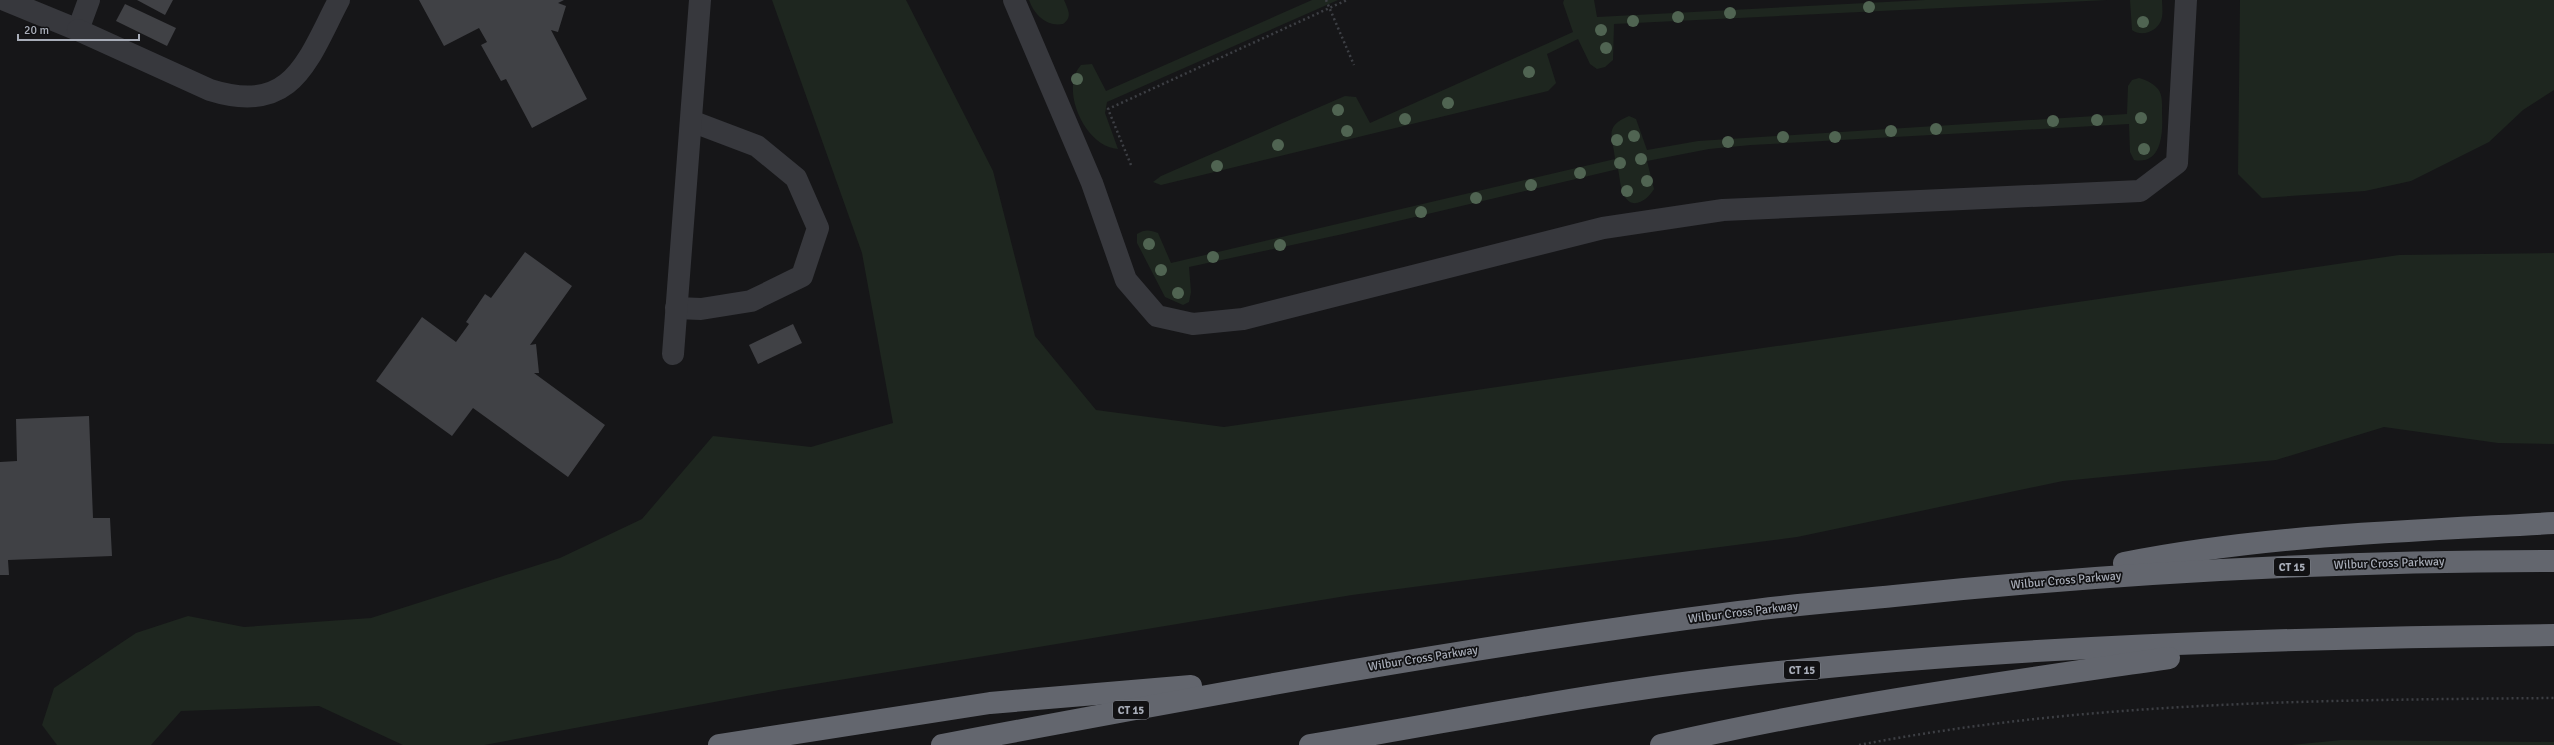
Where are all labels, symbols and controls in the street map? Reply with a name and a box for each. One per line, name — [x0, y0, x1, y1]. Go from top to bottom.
scale bar — [18, 16, 139, 42]
text: 20 m — [24, 23, 49, 38]
street label: Wilbur Cross Parkway — [2333, 554, 2445, 573]
road number: CT 15 — [2274, 558, 2310, 576]
street label: Wilbur Cross Parkway — [2010, 568, 2122, 593]
street label: Wilbur Cross Parkway — [1687, 598, 1799, 627]
street label: Wilbur Cross Parkway — [1367, 642, 1479, 675]
road number: CT 15 — [1784, 661, 1820, 679]
road number: CT 15 — [1113, 701, 1149, 719]

